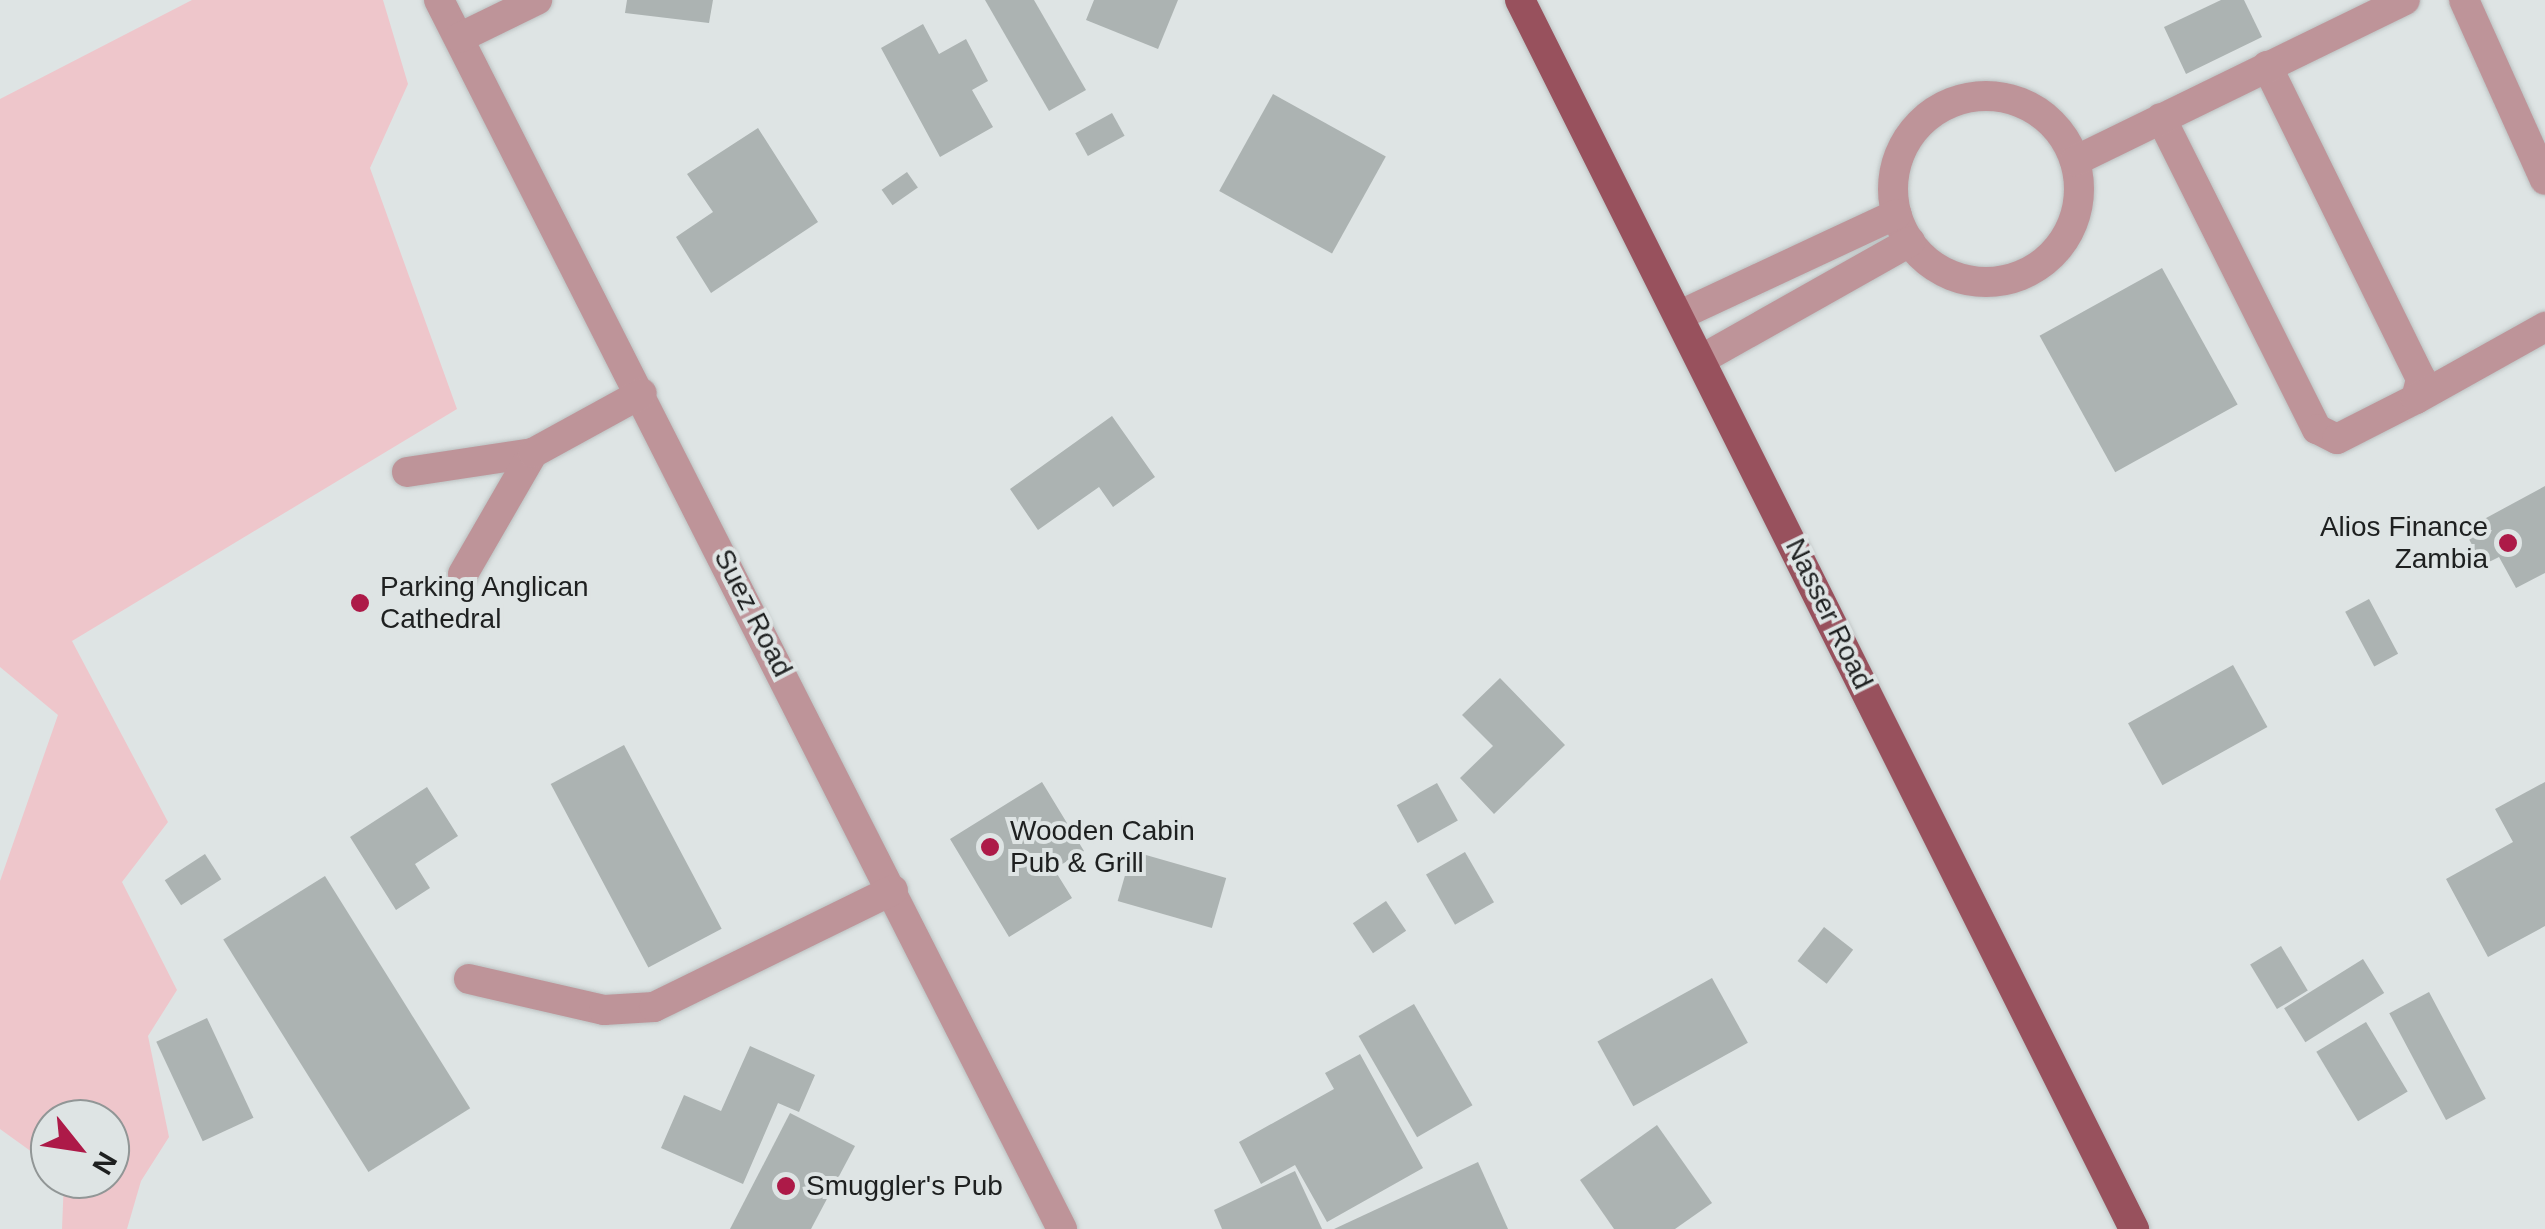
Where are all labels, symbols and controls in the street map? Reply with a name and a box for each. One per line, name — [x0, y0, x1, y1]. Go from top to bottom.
place label: Alios Finance Zambia — [2320, 510, 2488, 576]
marker: Alios Finance Zambia — [2497, 532, 2519, 554]
street label: Nasser Road — [1778, 533, 1880, 695]
street label: Suez Road — [707, 544, 799, 682]
place label: Parking Anglican Cathedral — [380, 570, 590, 636]
marker: Parking Anglican Cathedral — [349, 592, 371, 614]
place label: Wooden Cabin Pub & Grill — [1010, 814, 1195, 880]
marker: Wooden Cabin Pub & Grill — [979, 836, 1001, 858]
north arrow — [30, 1099, 130, 1199]
text: N — [86, 1147, 123, 1180]
place label: Smuggler's Pub — [806, 1169, 1003, 1203]
marker: Smuggler's Pub — [775, 1175, 797, 1197]

